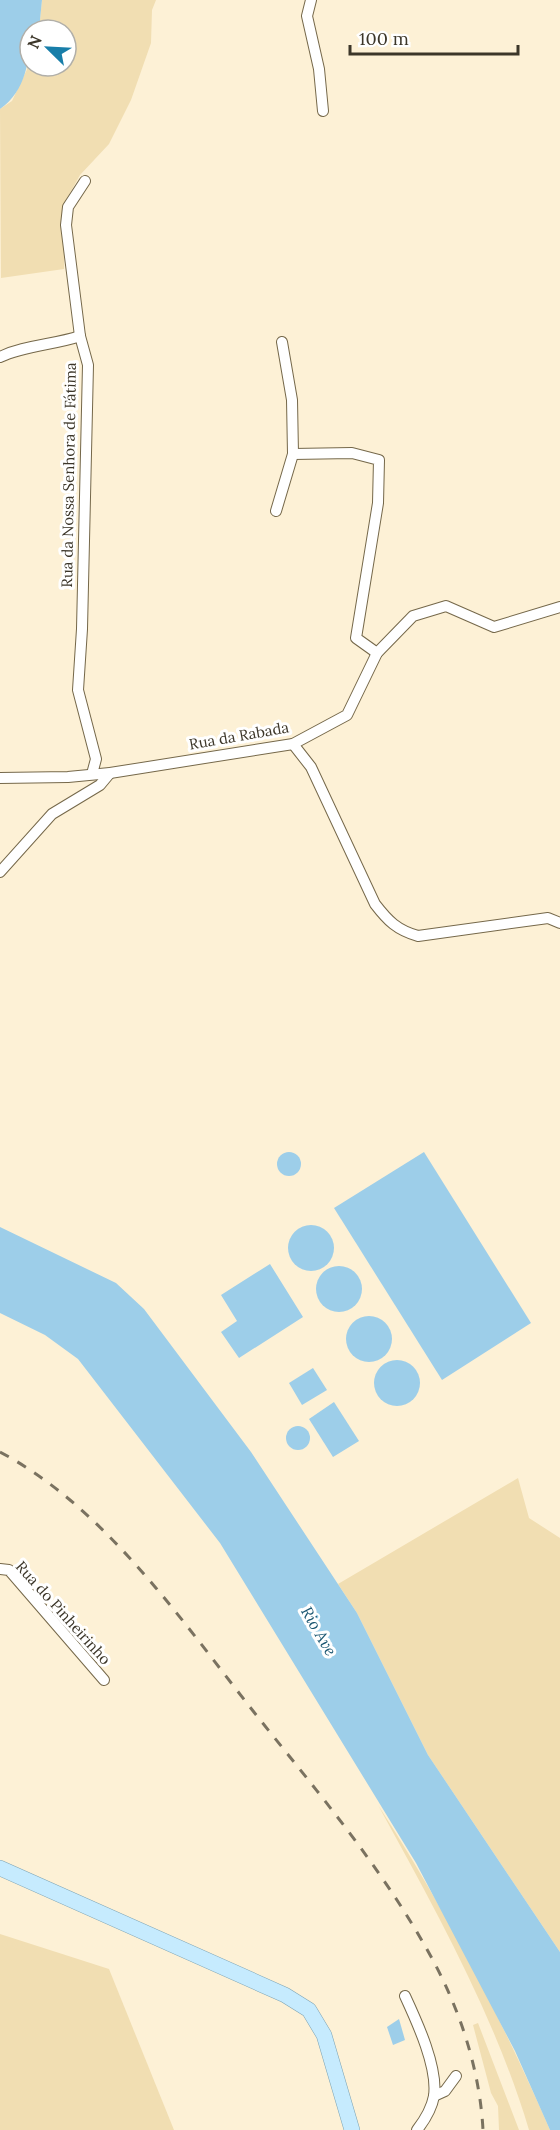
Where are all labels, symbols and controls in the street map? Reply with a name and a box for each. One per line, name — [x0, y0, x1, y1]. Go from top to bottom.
north arrow — [18, 18, 78, 78]
scale bar — [350, 18, 518, 56]
text: 100 m — [359, 27, 409, 50]
text: N — [23, 32, 46, 52]
street label: Rua da Nossa Senhora de Fátima — [57, 362, 80, 588]
street label: Rua da Rabada — [187, 717, 291, 754]
street label: Rua do Pinheirinho — [12, 1557, 115, 1669]
water label: Rio Ave — [297, 1603, 341, 1660]

